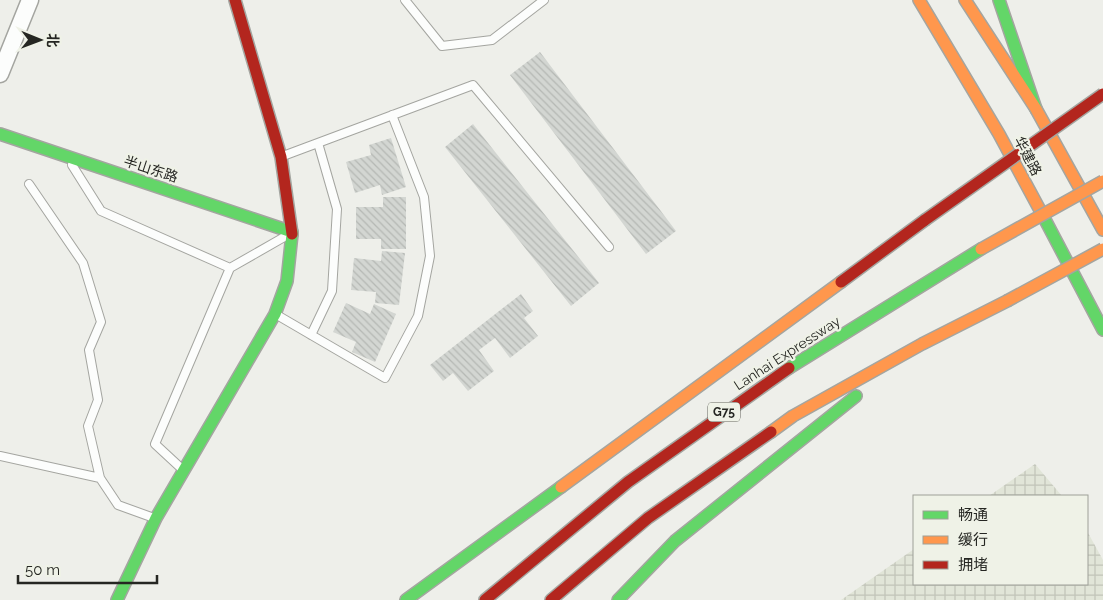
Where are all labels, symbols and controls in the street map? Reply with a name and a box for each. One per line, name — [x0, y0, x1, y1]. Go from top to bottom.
north arrow — [15, 15, 65, 65]
text: 北 — [45, 33, 61, 47]
street label: 华建路 — [1011, 134, 1045, 178]
street label: 半山东路 — [122, 153, 180, 185]
street label: Lanhai Expressway — [731, 313, 843, 393]
road number: G75 — [708, 402, 740, 422]
legend — [913, 495, 1088, 585]
text: 畅通 — [958, 506, 988, 524]
text: 缓行 — [958, 531, 988, 549]
scale bar — [18, 552, 156, 584]
text: 拥堵 — [958, 556, 988, 574]
text: 50 m — [25, 561, 60, 579]

